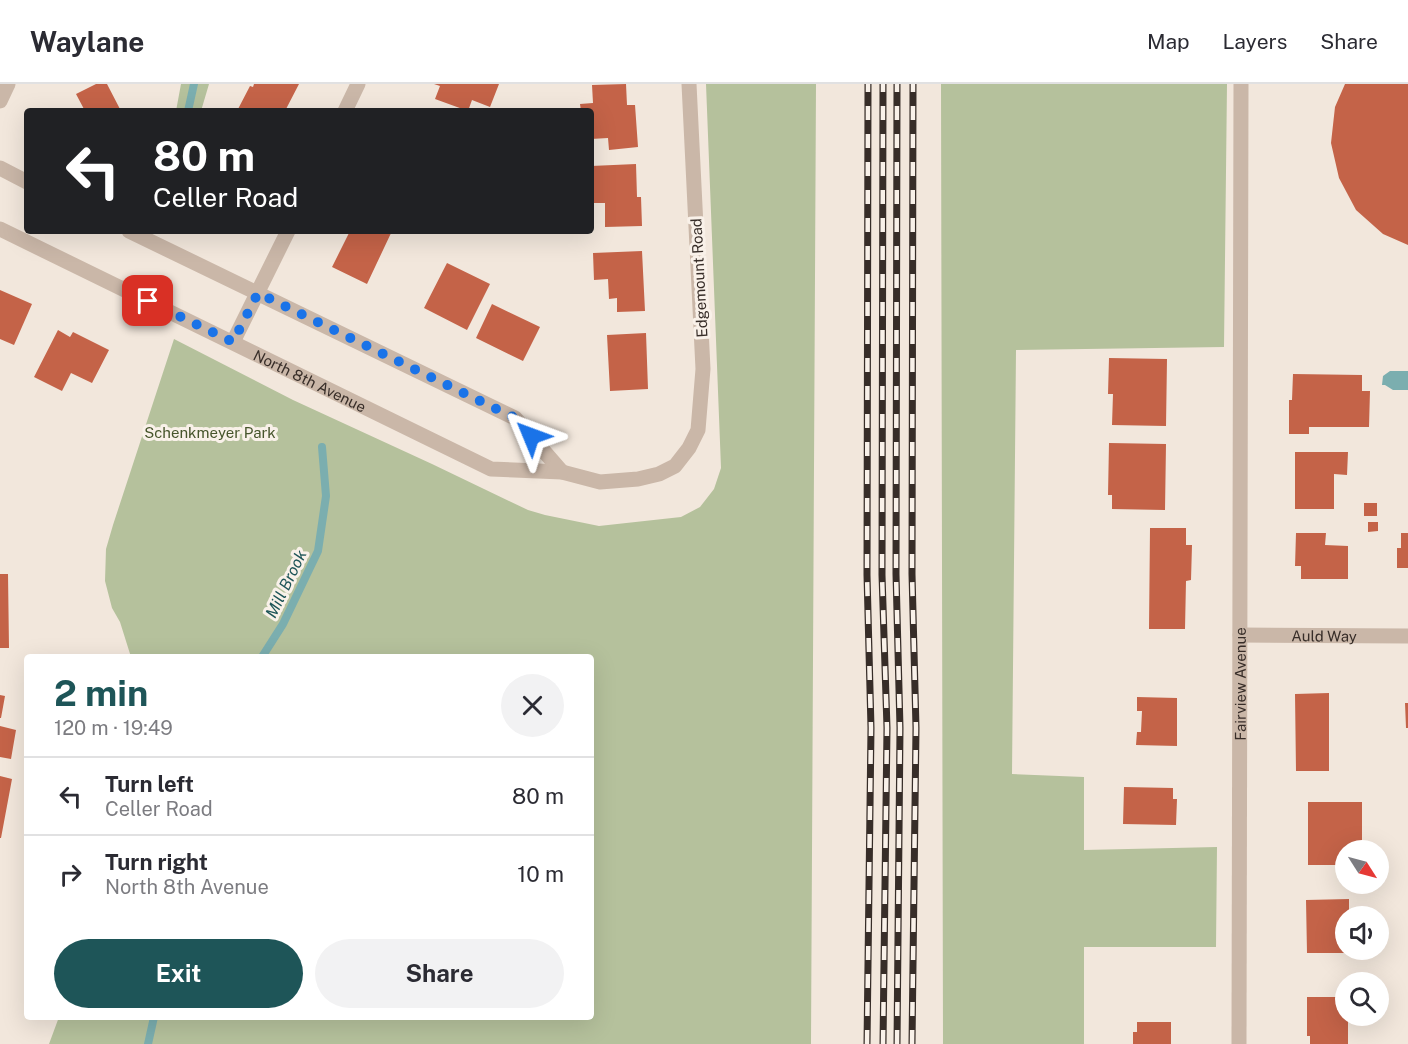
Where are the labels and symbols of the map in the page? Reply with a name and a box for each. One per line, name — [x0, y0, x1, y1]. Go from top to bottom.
street label: Edgemount Road — [687, 218, 711, 338]
pin — [122, 275, 173, 326]
street label: North 8th Avenue — [251, 346, 369, 415]
position arrow — [499, 404, 563, 468]
park label: Schenkmeyer Park — [144, 424, 276, 441]
water label: Mill Brook — [261, 547, 311, 621]
street label: Fairview Avenue — [1231, 627, 1248, 741]
street label: Auld Way — [1291, 627, 1357, 644]
north arrow — [1335, 840, 1389, 894]

